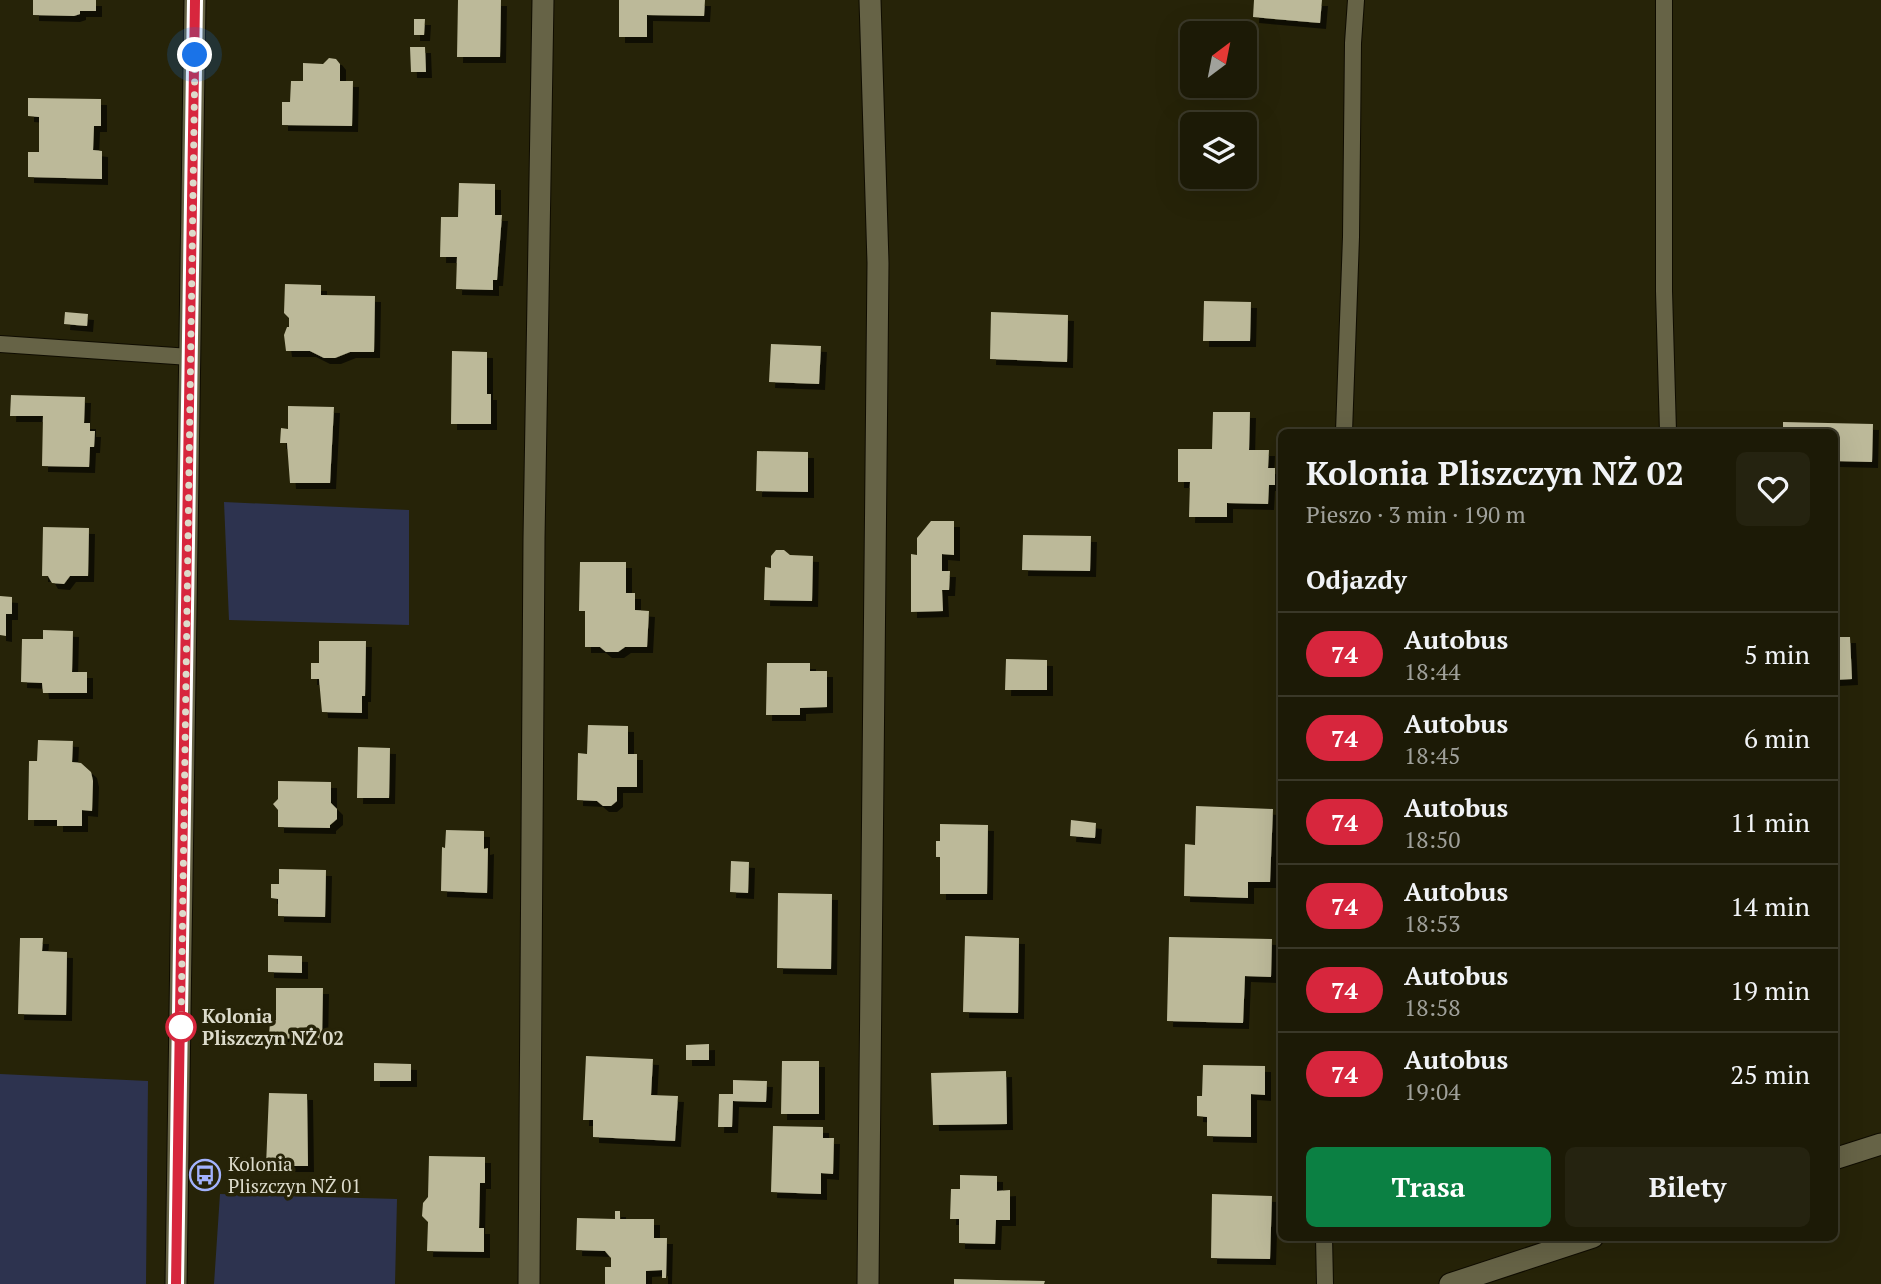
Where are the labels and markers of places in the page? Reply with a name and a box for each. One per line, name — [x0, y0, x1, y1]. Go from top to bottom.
place label: Kolonia Pliszczyn NŻ 02 — [202, 1003, 344, 1050]
marker: Kolonia Pliszczyn NŻ 02 — [166, 1012, 196, 1042]
place label: Kolonia Pliszczyn NŻ 01 — [228, 1151, 361, 1198]
bus stop icon: Kolonia Pliszczyn NŻ 01 — [188, 1158, 222, 1192]

